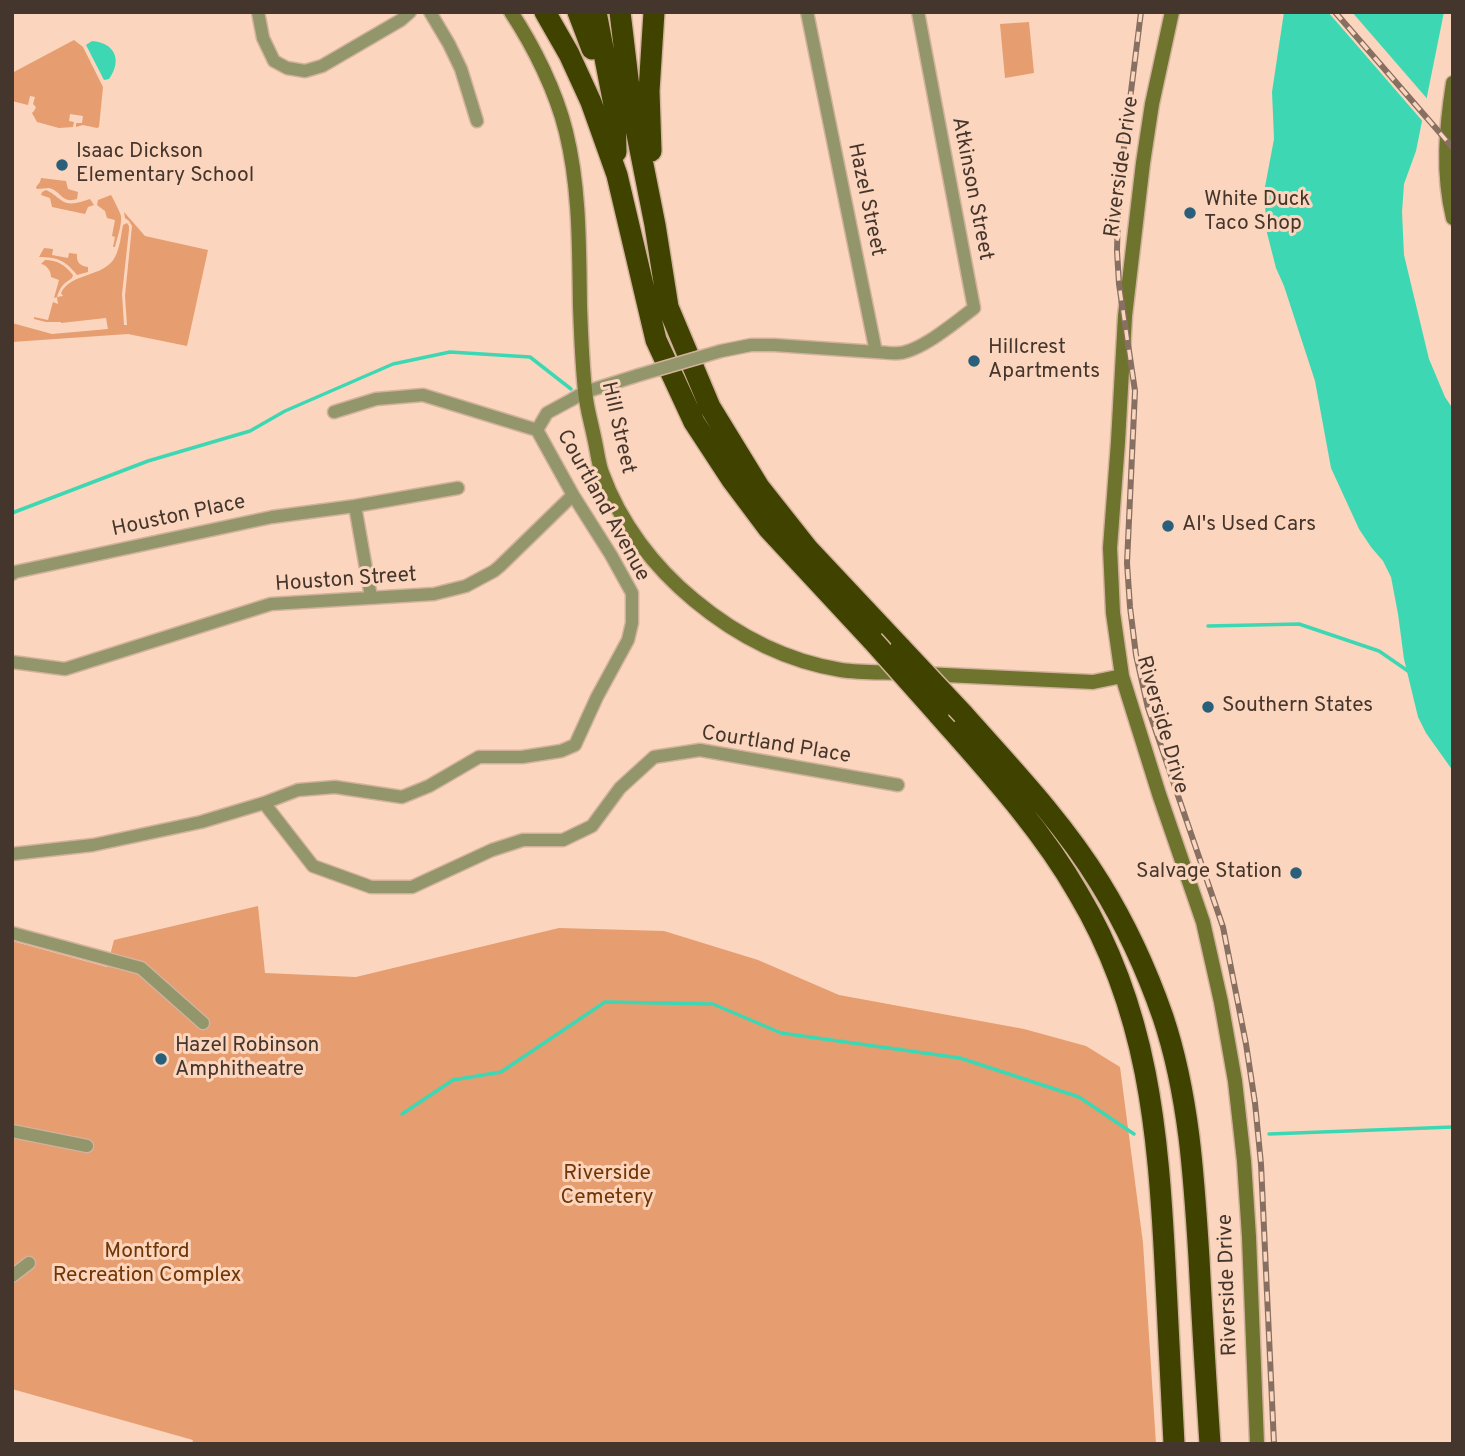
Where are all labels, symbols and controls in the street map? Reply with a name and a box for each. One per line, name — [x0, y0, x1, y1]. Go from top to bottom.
street label: Riverside Drive — [1101, 95, 1145, 239]
street label: Atkinson Street — [945, 115, 997, 263]
place label: Isaac Dickson Elementary School — [76, 140, 254, 190]
street label: Hazel Street — [841, 141, 889, 259]
marker: Isaac Dickson Elementary School — [54, 157, 70, 173]
place label: White Duck Taco Shop — [1204, 188, 1310, 238]
marker: White Duck Taco Shop — [1182, 205, 1198, 221]
place label: Hillcrest Apartments — [988, 336, 1100, 386]
marker: Hillcrest Apartments — [966, 353, 982, 369]
street label: Hill Street — [594, 379, 640, 477]
street label: Courtland Avenue — [550, 426, 654, 586]
street label: Houston Place — [110, 491, 248, 543]
place label: Al's Used Cars — [1182, 513, 1316, 539]
marker: Al's Used Cars — [1160, 518, 1176, 534]
street label: Houston Street — [274, 563, 418, 599]
street label: Riverside Drive — [1129, 653, 1193, 797]
place label: Southern States — [1222, 694, 1373, 720]
marker: Southern States — [1200, 699, 1216, 715]
street label: Courtland Place — [699, 722, 853, 770]
place label: Salvage Station — [1136, 860, 1282, 886]
marker: Salvage Station — [1288, 865, 1304, 881]
place label: Hazel Robinson Amphitheatre — [175, 1034, 319, 1084]
marker: Hazel Robinson Amphitheatre — [153, 1051, 169, 1067]
park label: Riverside Cemetery — [560, 1162, 654, 1212]
street label: Riverside Drive — [1214, 1213, 1244, 1357]
park label: Montford Recreation Complex — [53, 1240, 241, 1290]

